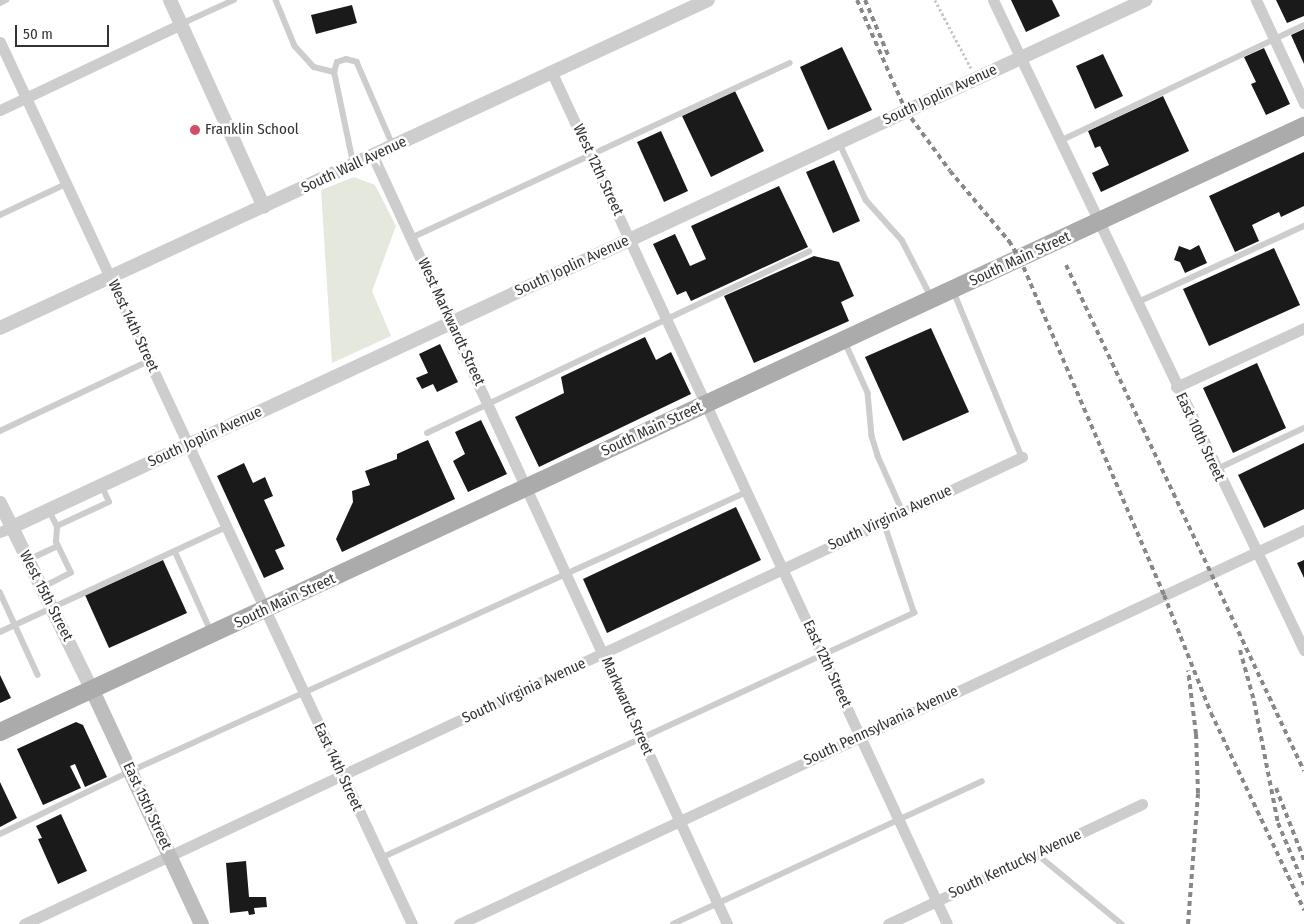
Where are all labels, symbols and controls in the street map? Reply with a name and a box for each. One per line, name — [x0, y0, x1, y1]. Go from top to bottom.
scale bar — [18, 15, 111, 47]
text: 50 m — [23, 25, 53, 43]
street label: South Joplin Avenue — [880, 61, 1000, 129]
place label: Franklin School — [205, 121, 299, 139]
street label: West 12th Street — [569, 121, 627, 219]
marker: Franklin School — [189, 124, 201, 136]
street label: South Wall Avenue — [299, 133, 409, 197]
street label: South Main Street — [967, 228, 1073, 290]
street label: South Joplin Avenue — [512, 232, 632, 300]
street label: West Markwardt Street — [414, 255, 488, 389]
street label: West 14th Street — [104, 277, 162, 375]
street label: East 10th Street — [1172, 390, 1228, 484]
street label: South Main Street — [599, 398, 705, 460]
street label: South Joplin Avenue — [145, 403, 265, 471]
street label: South Virginia Avenue — [825, 481, 955, 555]
street label: West 15th Street — [15, 548, 77, 644]
street label: South Main Street — [232, 570, 338, 632]
street label: East 12th Street — [799, 617, 855, 711]
street label: South Virginia Avenue — [459, 654, 589, 728]
street label: Markwardt Street — [597, 654, 657, 758]
street label: South Pennsylvania Avenue — [801, 682, 961, 770]
street label: East 14th Street — [310, 720, 366, 814]
street label: East 15th Street — [119, 759, 175, 853]
street label: South Kentucky Avenue — [946, 825, 1084, 903]

